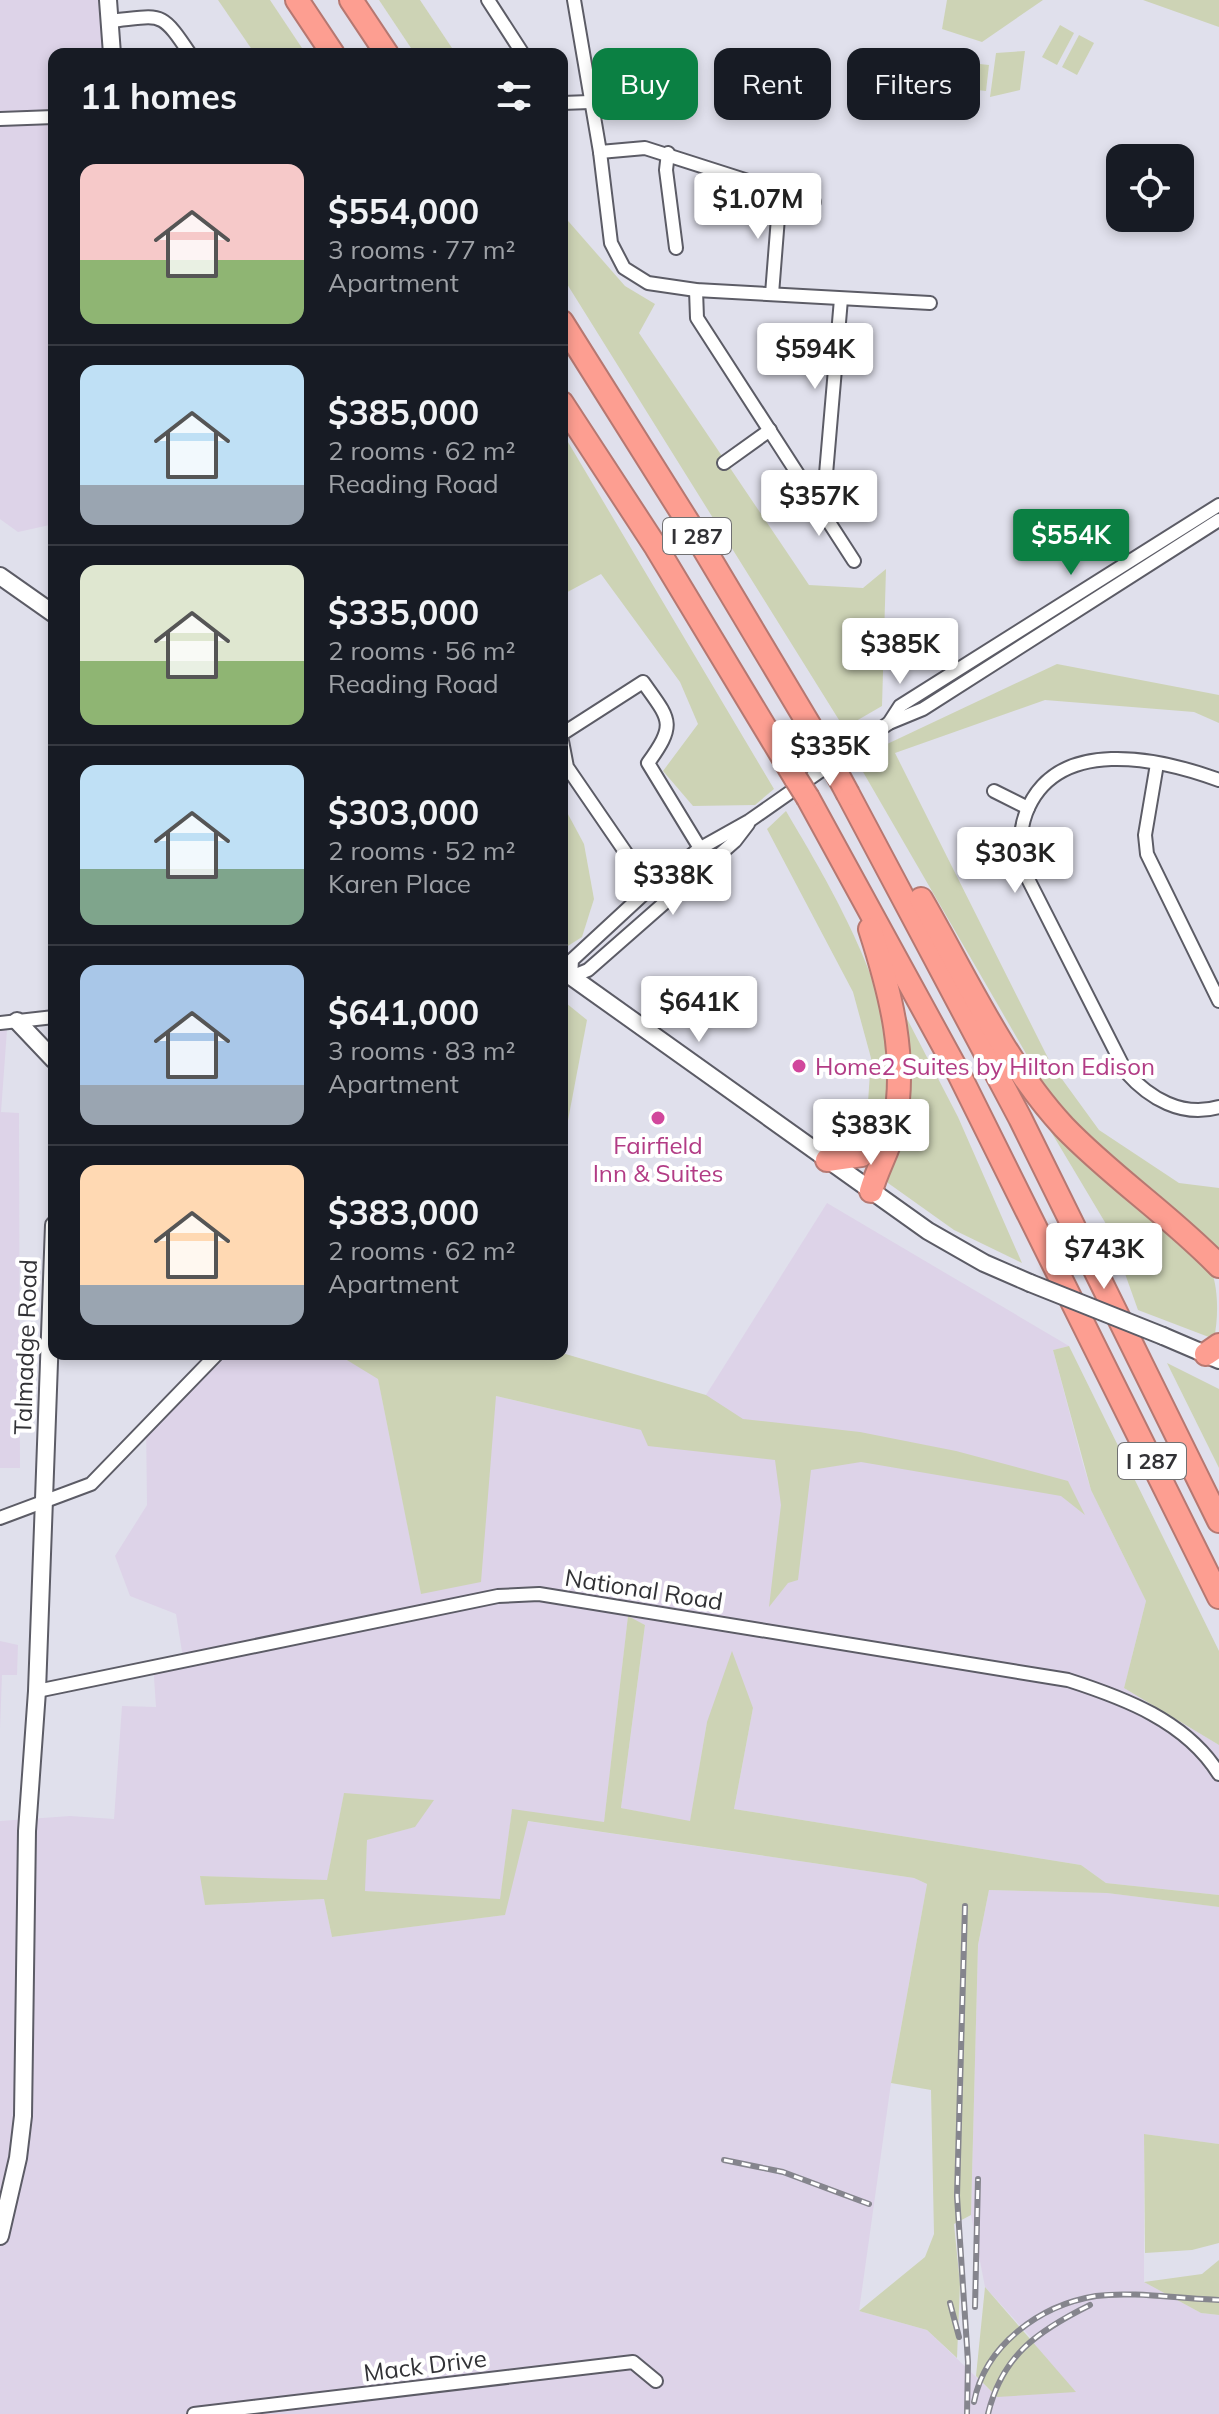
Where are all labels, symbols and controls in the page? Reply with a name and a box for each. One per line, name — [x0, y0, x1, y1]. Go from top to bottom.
chip: Buy — [592, 48, 698, 120]
chip: Rent — [714, 48, 831, 120]
chip: Filters — [847, 48, 980, 120]
icon: filters — [492, 74, 536, 118]
text: 11 homes — [80, 75, 237, 118]
map controls — [1106, 144, 1194, 232]
button: locate — [1106, 144, 1194, 232]
pin: $1.07M — [693, 173, 823, 241]
text: $1.07M — [712, 182, 804, 215]
text: $554,000 — [328, 190, 479, 233]
icon: home — [144, 196, 240, 292]
text: 3 rooms · 77 m² — [328, 233, 515, 266]
text: Apartment — [328, 266, 459, 299]
pin: $594K — [759, 323, 871, 391]
text: $594K — [775, 332, 855, 365]
text: $385,000 — [328, 391, 479, 434]
icon: home — [144, 397, 240, 493]
text: 2 rooms · 62 m² — [328, 434, 515, 467]
text: Reading Road — [328, 467, 499, 500]
pin: $357K — [763, 470, 875, 538]
text: $357K — [779, 479, 859, 512]
pin: $554K — [1015, 509, 1127, 577]
road number: I 287 — [663, 518, 731, 554]
text: $554K — [1031, 518, 1111, 551]
text: $335,000 — [328, 591, 479, 634]
icon: home — [144, 597, 240, 693]
pin: $385K — [844, 618, 956, 686]
text: $385K — [860, 627, 940, 660]
text: 2 rooms · 56 m² — [328, 634, 515, 667]
text: Reading Road — [328, 667, 499, 700]
pin: $335K — [774, 720, 886, 788]
text: $335K — [790, 729, 870, 762]
text: $303,000 — [328, 791, 479, 834]
icon: home — [144, 797, 240, 893]
pin: $303K — [959, 827, 1071, 895]
text: 2 rooms · 52 m² — [328, 834, 515, 867]
text: $303K — [975, 836, 1055, 869]
pin: $338K — [617, 849, 729, 917]
text: $338K — [633, 858, 713, 891]
text: Karen Place — [328, 867, 471, 900]
pin: $641K — [643, 976, 755, 1044]
text: $641K — [659, 985, 739, 1018]
text: $641,000 — [328, 991, 479, 1034]
icon: home — [144, 997, 240, 1093]
text: 3 rooms · 83 m² — [328, 1034, 515, 1067]
place label: Home2 Suites by Hilton Edison — [815, 1051, 1155, 1081]
marker: Home2 Suites by Hilton Edison — [790, 1057, 808, 1075]
text: Apartment — [328, 1067, 459, 1100]
pin: $383K — [815, 1099, 927, 1167]
text: $383K — [831, 1108, 911, 1141]
marker: Fairfield Inn & Suites — [649, 1109, 667, 1127]
place label: Fairfield Inn & Suites — [593, 1130, 723, 1188]
text: $383,000 — [328, 1191, 479, 1234]
icon: home — [144, 1197, 240, 1293]
pin: $743K — [1048, 1223, 1160, 1291]
text: $743K — [1064, 1232, 1144, 1265]
text: 2 rooms · 62 m² — [328, 1234, 515, 1267]
street label: Talmadge Road — [7, 1259, 43, 1435]
text: Apartment — [328, 1267, 459, 1300]
road number: I 287 — [1118, 1443, 1186, 1479]
street label: National Road — [563, 1562, 725, 1616]
street label: Mack Drive — [362, 2343, 488, 2387]

